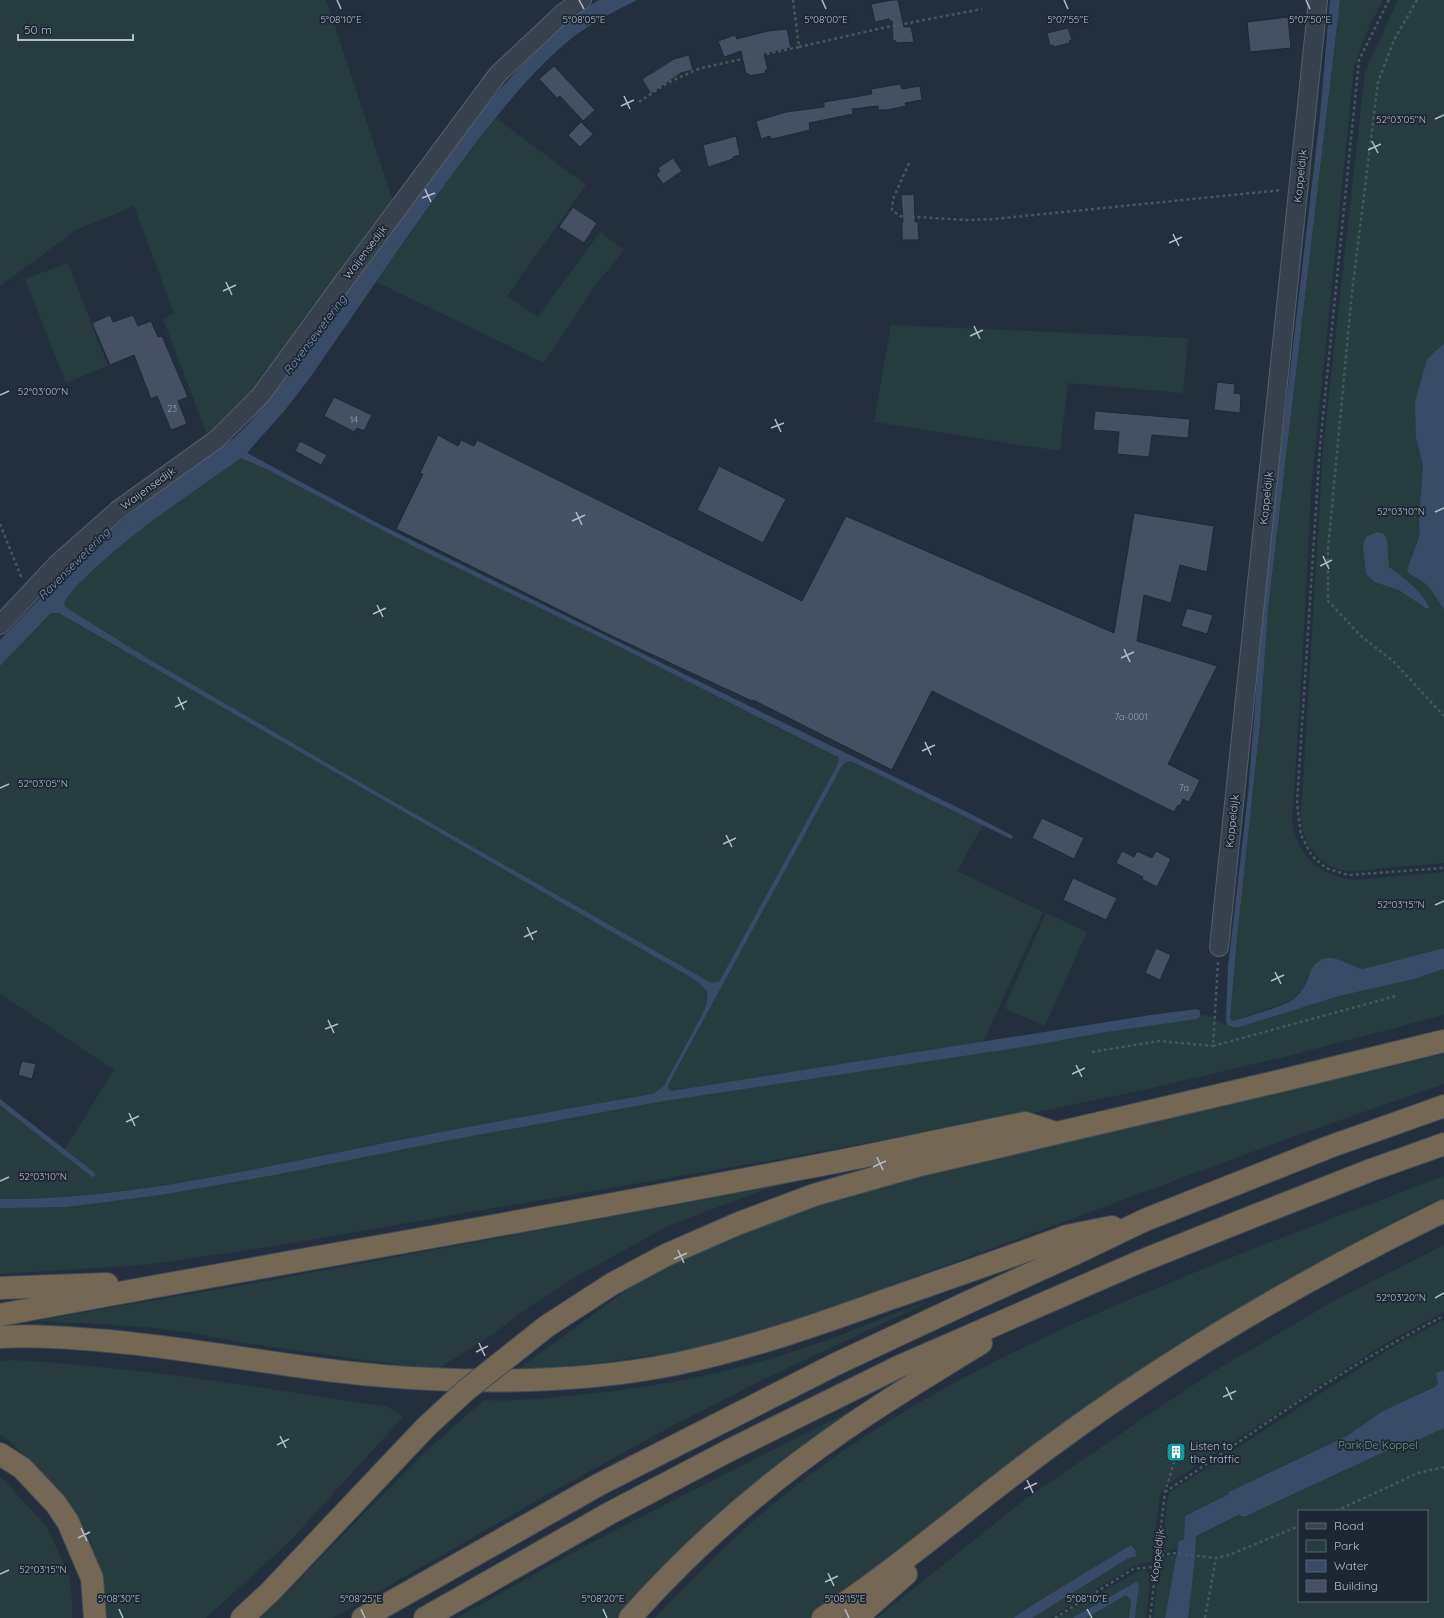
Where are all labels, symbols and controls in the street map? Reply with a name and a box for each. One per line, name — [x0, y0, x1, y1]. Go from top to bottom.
text: 5°08'10"E — [320, 13, 362, 26]
text: 5°08'05"E — [563, 13, 606, 26]
text: 5°08'00"E — [804, 13, 848, 26]
text: 5°07'55"E — [1047, 13, 1089, 26]
text: 5°07'50"E — [1289, 13, 1331, 26]
scale bar — [18, 16, 133, 42]
text: 50 m — [24, 22, 52, 37]
text: 52°03'05"N — [1376, 113, 1426, 126]
street label: Koppeldijk — [1290, 148, 1310, 203]
street label: Waijensedijk — [340, 222, 390, 282]
water label: Ravensewetering — [280, 291, 350, 377]
text: 52°03'00"N — [18, 385, 68, 398]
house number: 23 — [167, 403, 177, 414]
house number: 14 — [350, 414, 358, 425]
street label: Waijensedijk — [118, 463, 178, 513]
street label: Koppeldijk — [1256, 470, 1276, 525]
text: 52°03'10"N — [1377, 505, 1425, 518]
water label: Ravensewetering — [34, 523, 114, 603]
house number: 7a-0001 — [1115, 711, 1147, 722]
text: 52°03'05"N — [18, 777, 68, 790]
house number: 7a — [1179, 782, 1189, 793]
street label: Koppeldijk — [1222, 793, 1242, 848]
text: 52°03'15"N — [1377, 898, 1425, 911]
text: 52°03'10"N — [19, 1170, 67, 1183]
text: 52°03'20"N — [1376, 1291, 1426, 1304]
park label: Park De Koppel — [1338, 1438, 1418, 1452]
place label: Listen to the traffic — [1190, 1439, 1240, 1466]
building icon: Listen to the traffic — [1165, 1441, 1187, 1463]
legend — [1298, 1510, 1428, 1602]
text: Road — [1334, 1518, 1364, 1533]
street label: Koppeldijk — [1147, 1527, 1167, 1582]
text: Park — [1334, 1538, 1359, 1553]
text: Water — [1334, 1558, 1369, 1573]
text: 52°03'15"N — [19, 1563, 67, 1576]
text: Building — [1334, 1578, 1378, 1593]
text: 5°08'30"E — [98, 1592, 141, 1605]
text: 5°08'25"E — [340, 1592, 383, 1605]
text: 5°08'20"E — [581, 1592, 625, 1605]
text: 5°08'15"E — [825, 1592, 866, 1605]
text: 5°08'10"E — [1066, 1592, 1108, 1605]

